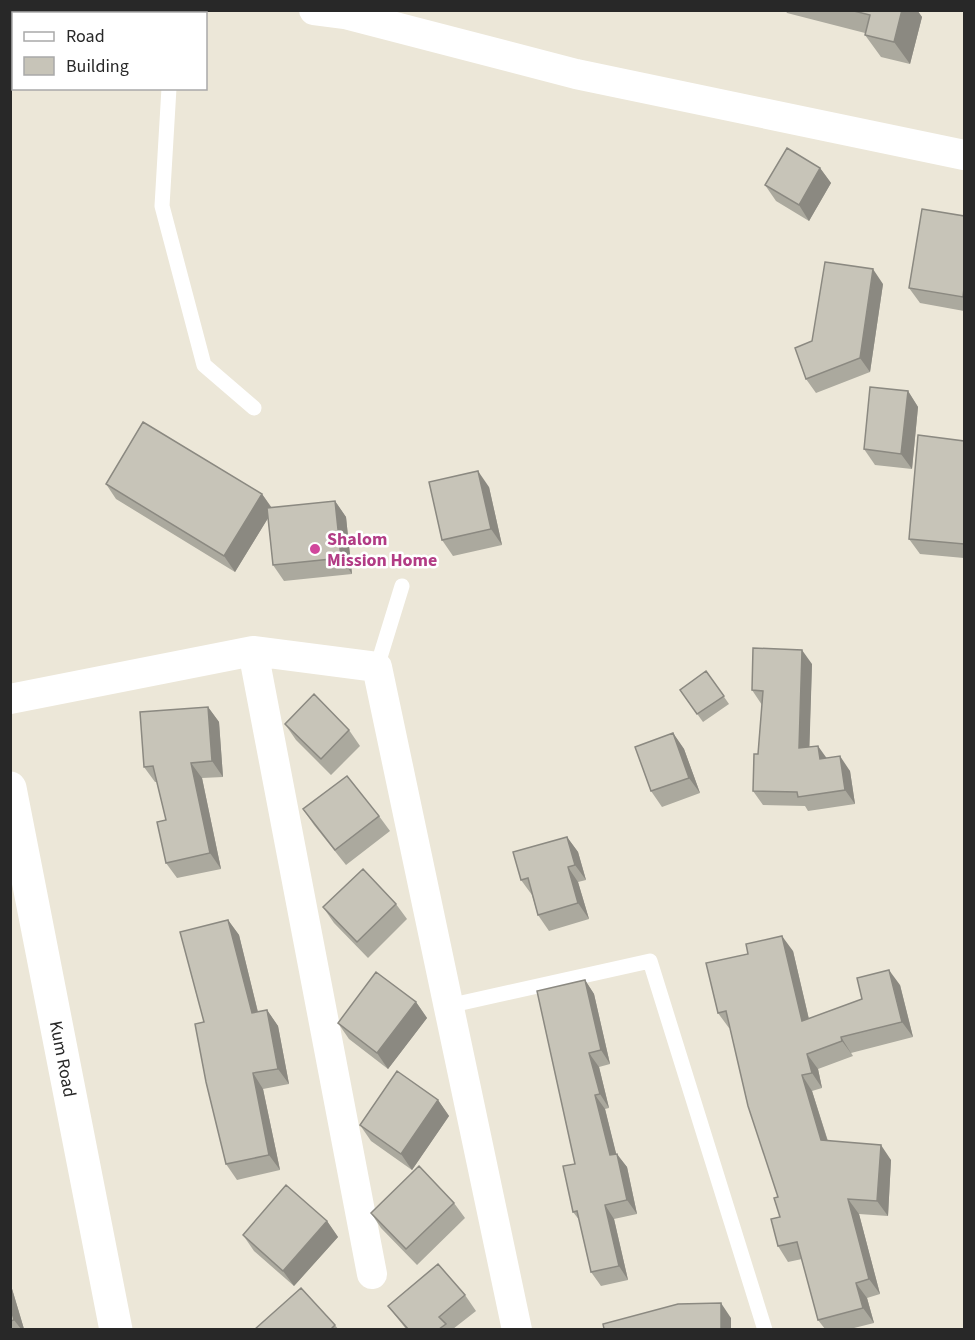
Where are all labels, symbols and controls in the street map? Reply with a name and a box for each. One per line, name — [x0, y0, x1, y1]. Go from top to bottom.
legend — [12, 12, 207, 90]
text: Road — [66, 24, 105, 49]
text: Building — [66, 54, 129, 79]
place label: Shalom Mission Home — [327, 527, 437, 573]
marker: Shalom Mission Home — [308, 542, 322, 556]
street label: Kum Road — [43, 1019, 82, 1099]

